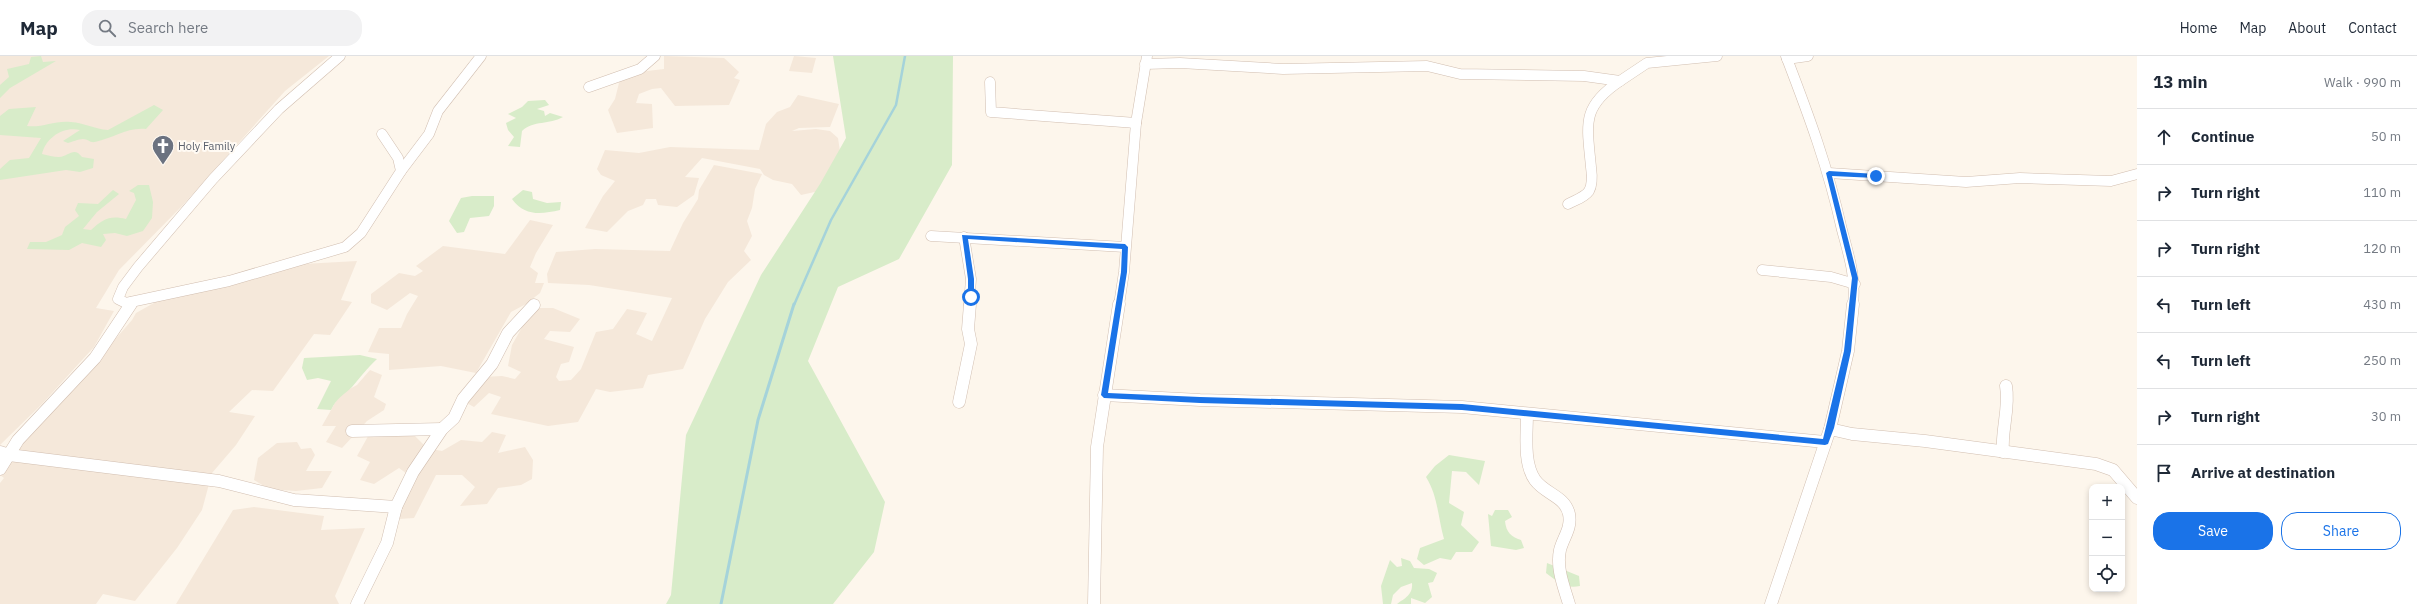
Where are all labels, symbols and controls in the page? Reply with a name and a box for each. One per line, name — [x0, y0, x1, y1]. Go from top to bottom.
search box — [82, 10, 362, 46]
text: Map — [20, 16, 58, 40]
icon: search — [96, 17, 118, 39]
text: Search here — [128, 18, 208, 37]
text: Home — [2180, 19, 2217, 37]
text: Map — [2239, 19, 2266, 37]
text: About — [2288, 19, 2326, 37]
text: Contact — [2348, 19, 2397, 37]
text: 13 min — [2153, 71, 2208, 93]
text: Walk · 990 m — [2324, 74, 2401, 91]
icon: ahead — [2153, 126, 2175, 148]
text: Continue — [2191, 127, 2255, 146]
text: 50 m — [2371, 128, 2401, 145]
church icon: Holy Family — [150, 133, 176, 166]
place label: Holy Family — [178, 139, 236, 153]
route end — [1867, 167, 1885, 185]
icon: right — [2153, 182, 2175, 204]
text: Turn right — [2191, 183, 2260, 202]
text: 110 m — [2363, 184, 2401, 201]
icon: right — [2153, 238, 2175, 260]
text: Turn right — [2191, 239, 2260, 258]
text: 120 m — [2363, 240, 2401, 257]
route start — [962, 288, 980, 306]
icon: left — [2153, 294, 2175, 316]
text: Turn left — [2191, 295, 2251, 314]
text: 430 m — [2363, 296, 2401, 313]
icon: left — [2153, 350, 2175, 372]
text: Turn left — [2191, 351, 2251, 370]
text: 250 m — [2363, 352, 2401, 369]
icon: right — [2153, 406, 2175, 428]
text: Turn right — [2191, 407, 2260, 426]
text: 30 m — [2371, 408, 2401, 425]
icon: arrive — [2153, 462, 2175, 484]
text: Arrive at destination — [2191, 463, 2335, 482]
map controls — [2089, 484, 2125, 592]
button: + — [2089, 484, 2125, 520]
button: Save — [2153, 512, 2273, 550]
button: Share — [2281, 512, 2401, 550]
button: − — [2089, 520, 2125, 556]
button: locate — [2089, 556, 2125, 592]

